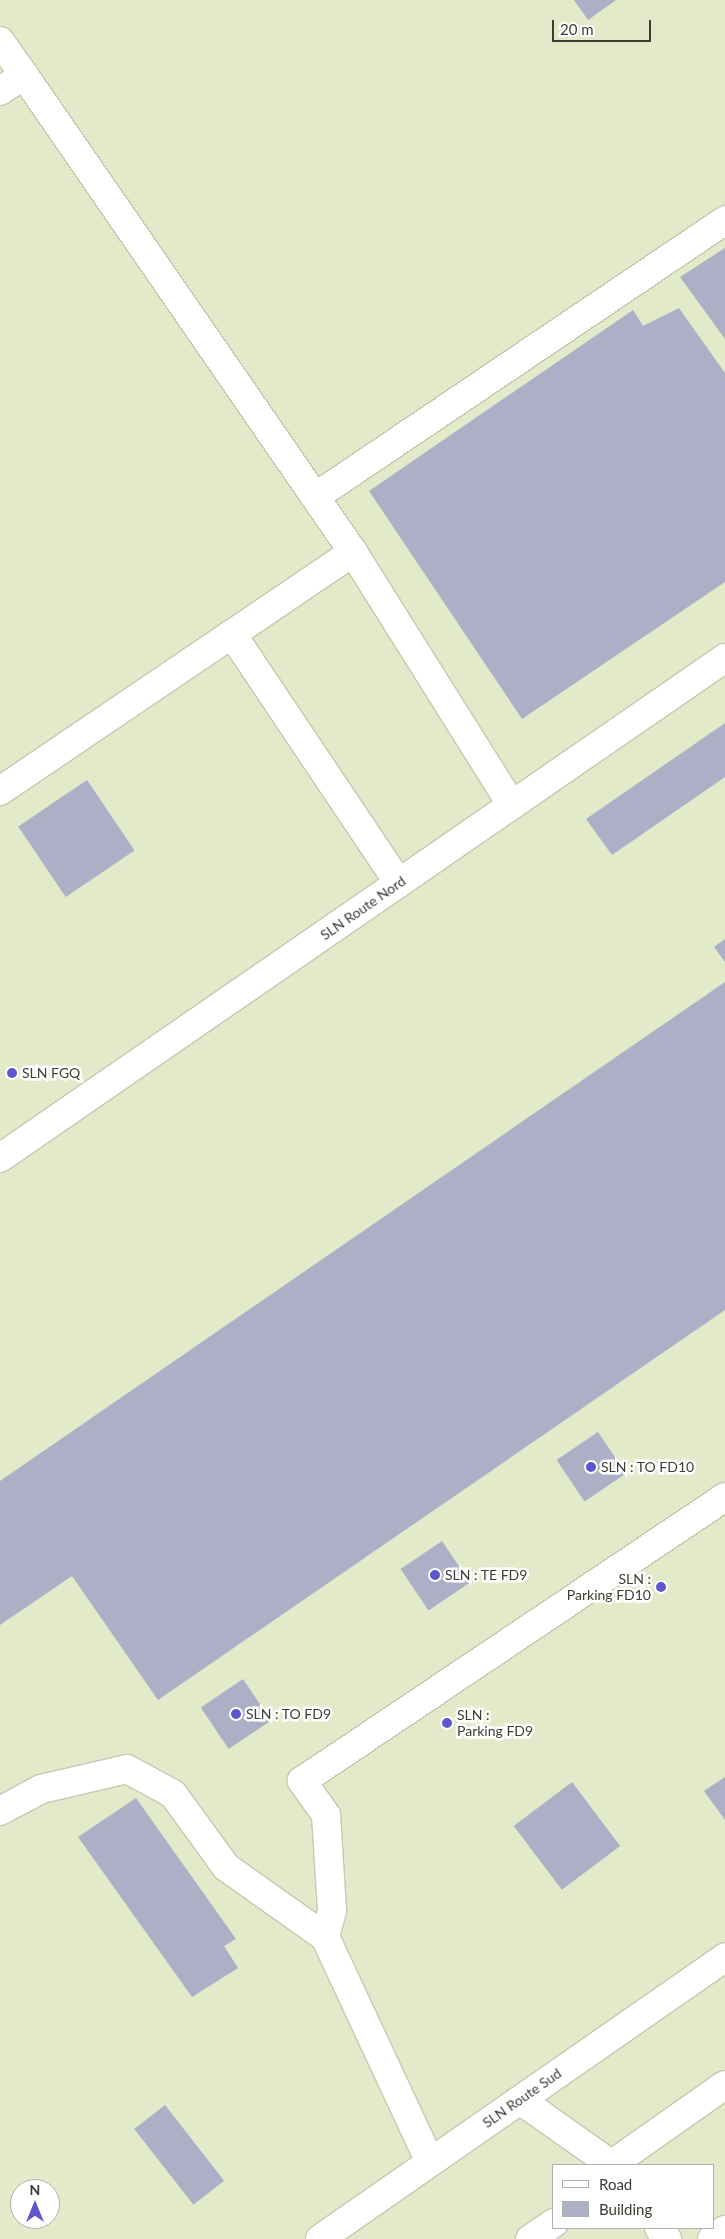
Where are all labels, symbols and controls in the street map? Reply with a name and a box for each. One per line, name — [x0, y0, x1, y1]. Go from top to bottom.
scale bar — [555, 10, 654, 42]
text: 20 m — [560, 20, 594, 38]
street label: SLN Route Nord — [317, 872, 409, 944]
place label: SLN FGQ — [22, 1065, 80, 1081]
marker: SLN FGQ — [6, 1067, 18, 1079]
place label: SLN : TO FD10 — [601, 1459, 695, 1475]
marker: SLN : TO FD10 — [585, 1461, 597, 1473]
place label: SLN : TE FD9 — [445, 1567, 528, 1583]
marker: SLN : TE FD9 — [429, 1569, 441, 1581]
place label: SLN : Parking FD10 — [567, 1571, 651, 1604]
marker: SLN : Parking FD10 — [655, 1581, 667, 1593]
place label: SLN : TO FD9 — [246, 1706, 331, 1722]
place label: SLN : Parking FD9 — [457, 1707, 533, 1740]
marker: SLN : TO FD9 — [230, 1708, 242, 1720]
marker: SLN : Parking FD9 — [441, 1717, 453, 1729]
street label: SLN Route Sud — [479, 2065, 565, 2131]
legend — [552, 2164, 715, 2229]
text: Road — [599, 2175, 632, 2193]
north arrow — [10, 2179, 60, 2229]
text: N — [30, 2181, 40, 2198]
text: Building — [599, 2200, 652, 2218]

